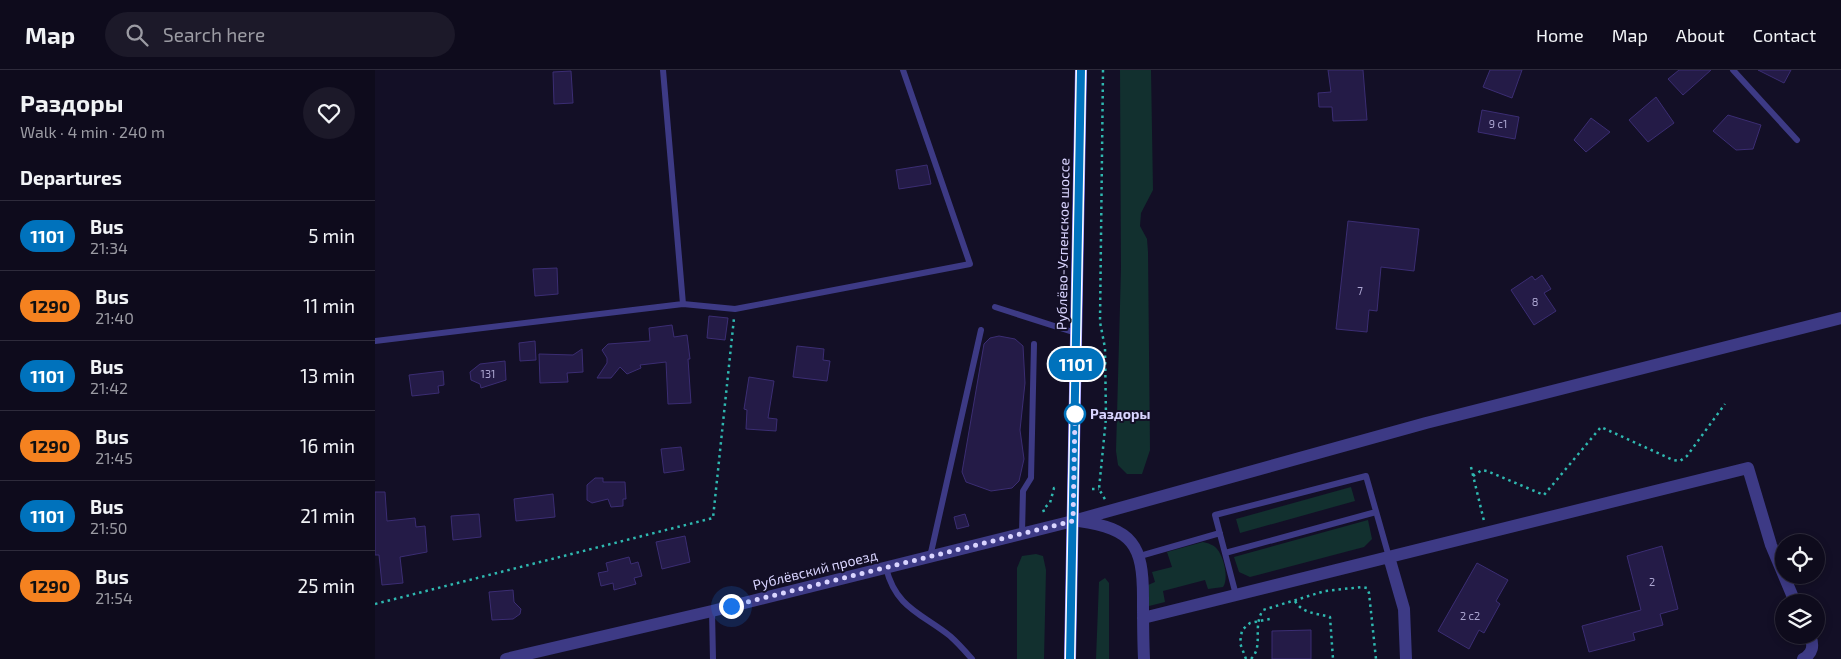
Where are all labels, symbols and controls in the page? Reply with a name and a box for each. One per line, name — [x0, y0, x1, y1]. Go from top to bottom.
search box — [105, 12, 455, 57]
text: Map — [25, 20, 75, 49]
icon: search — [123, 21, 151, 49]
text: Search here — [163, 23, 265, 46]
text: Home — [1536, 24, 1584, 46]
text: Map — [1612, 24, 1648, 46]
text: About — [1676, 24, 1725, 46]
text: Contact — [1753, 24, 1816, 46]
button: heart — [303, 87, 355, 139]
text: Раздоры — [20, 88, 123, 117]
house number: 9 с1 — [1489, 117, 1507, 130]
text: Walk · 4 min · 240 m — [20, 122, 165, 141]
street label: Рублёво-Успенское шоссе — [1052, 158, 1073, 330]
text: Departures — [20, 166, 122, 189]
text: Bus — [90, 215, 124, 238]
text: 5 min — [308, 224, 355, 247]
text: 1101 — [30, 225, 65, 247]
text: 21:34 — [90, 238, 128, 257]
house number: 7 — [1357, 284, 1363, 297]
text: Bus — [95, 285, 129, 308]
text: 11 min — [303, 294, 355, 317]
text: 1290 — [30, 295, 70, 317]
house number: 8 — [1532, 295, 1538, 308]
text: 21:40 — [95, 308, 134, 327]
line badge: 1101 — [1041, 348, 1111, 380]
text: 1101 — [1059, 353, 1093, 375]
text: Bus — [90, 355, 124, 378]
text: 13 min — [300, 364, 355, 387]
text: 1101 — [30, 365, 65, 387]
house number: 131 — [481, 367, 495, 380]
text: 21:42 — [90, 378, 128, 397]
marker: Раздоры — [1064, 403, 1086, 425]
place label: Раздоры — [1090, 405, 1150, 422]
text: Bus — [95, 425, 129, 448]
text: 16 min — [300, 434, 355, 457]
text: 1290 — [30, 435, 70, 457]
text: 21:45 — [95, 448, 133, 467]
text: Bus — [90, 495, 124, 518]
text: 21 min — [300, 504, 355, 527]
text: 1101 — [30, 505, 65, 527]
text: 21:50 — [90, 518, 127, 537]
map controls — [1775, 534, 1825, 644]
button: locate — [1775, 534, 1825, 584]
street label: Рублёвский проезд — [751, 546, 879, 593]
text: Bus — [95, 565, 129, 588]
text: 25 min — [298, 574, 355, 597]
text: 1290 — [30, 575, 70, 597]
house number: 2 — [1649, 575, 1655, 588]
text: 21:54 — [95, 588, 133, 607]
your location — [719, 594, 744, 619]
button: layers — [1775, 594, 1825, 644]
house number: 2 с2 — [1460, 609, 1480, 622]

